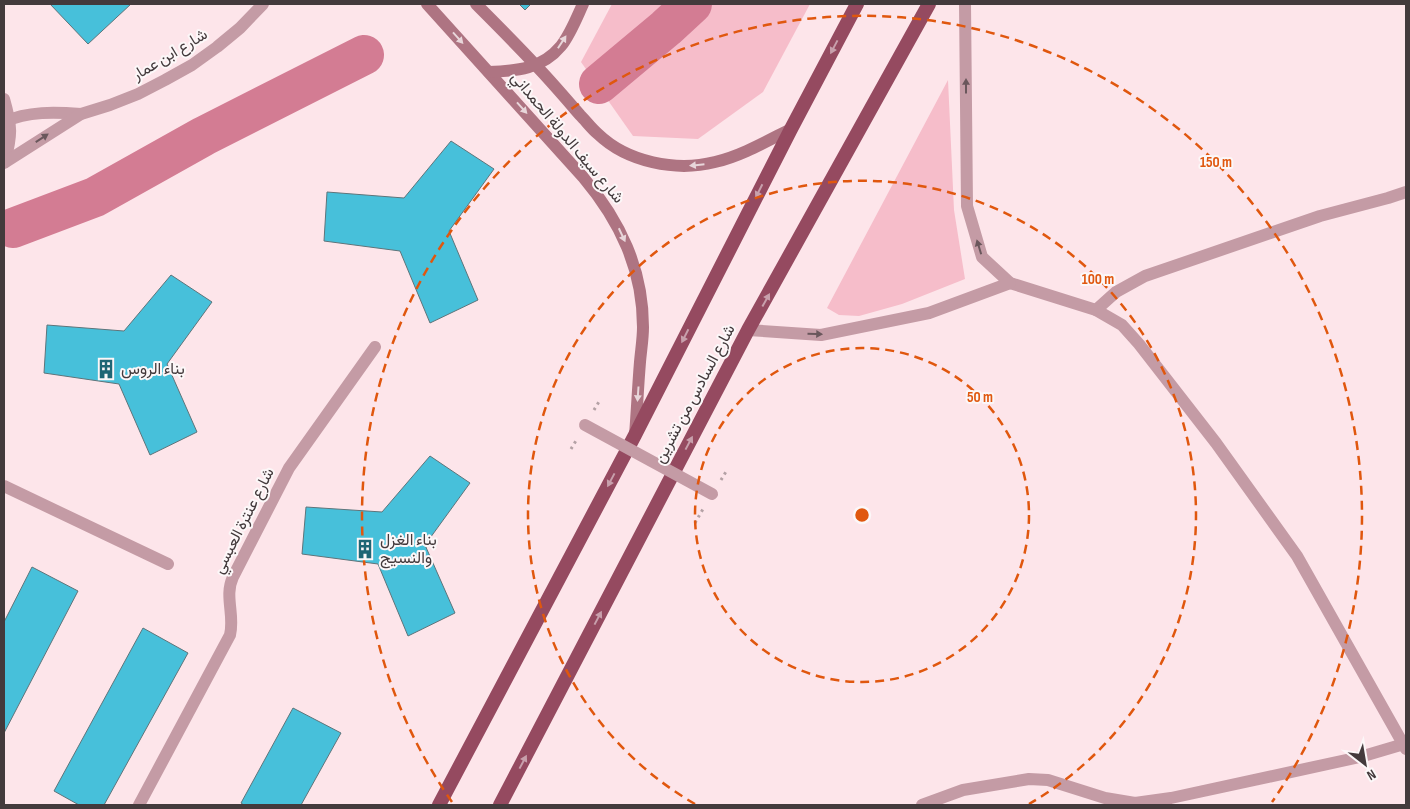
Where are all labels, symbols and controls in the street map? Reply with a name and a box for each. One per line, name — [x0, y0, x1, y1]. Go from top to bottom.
street label: شارع ابن عمار — [128, 25, 212, 86]
one-way arrow — [452, 31, 464, 43]
one-way arrow — [558, 35, 567, 49]
one-way arrow — [830, 40, 838, 54]
street label: شارع سيف الدولة الحمداني — [504, 68, 627, 209]
one-way arrow — [962, 78, 970, 94]
one-way arrow — [516, 102, 527, 115]
one-way arrow — [35, 133, 48, 142]
text: 150 m — [1200, 153, 1232, 172]
one-way arrow — [689, 161, 705, 169]
one-way arrow — [755, 184, 763, 198]
one-way arrow — [618, 228, 626, 242]
one-way arrow — [974, 240, 982, 255]
text: 100 m — [1082, 270, 1114, 289]
one-way arrow — [761, 293, 770, 306]
street label: شارع السادس من تشرين — [650, 321, 740, 467]
one-way arrow — [681, 329, 689, 343]
one-way arrow — [807, 331, 823, 339]
building icon: بناء الروس — [95, 358, 117, 380]
place label: بناء الروس — [121, 360, 185, 379]
one-way arrow — [634, 387, 642, 403]
text: 50 m — [967, 388, 993, 407]
one-way arrow — [685, 436, 693, 450]
street label: شارع عنترة العبسي — [209, 465, 281, 578]
one-way arrow — [607, 473, 615, 487]
centre of rings — [853, 506, 871, 524]
place label: بناء الغزل والنسيج — [380, 531, 437, 569]
building icon: بناء الغزل والنسيج — [354, 538, 376, 560]
one-way arrow — [594, 611, 602, 625]
north arrow — [1340, 739, 1390, 789]
one-way arrow — [518, 755, 527, 769]
text: N — [1364, 766, 1379, 784]

